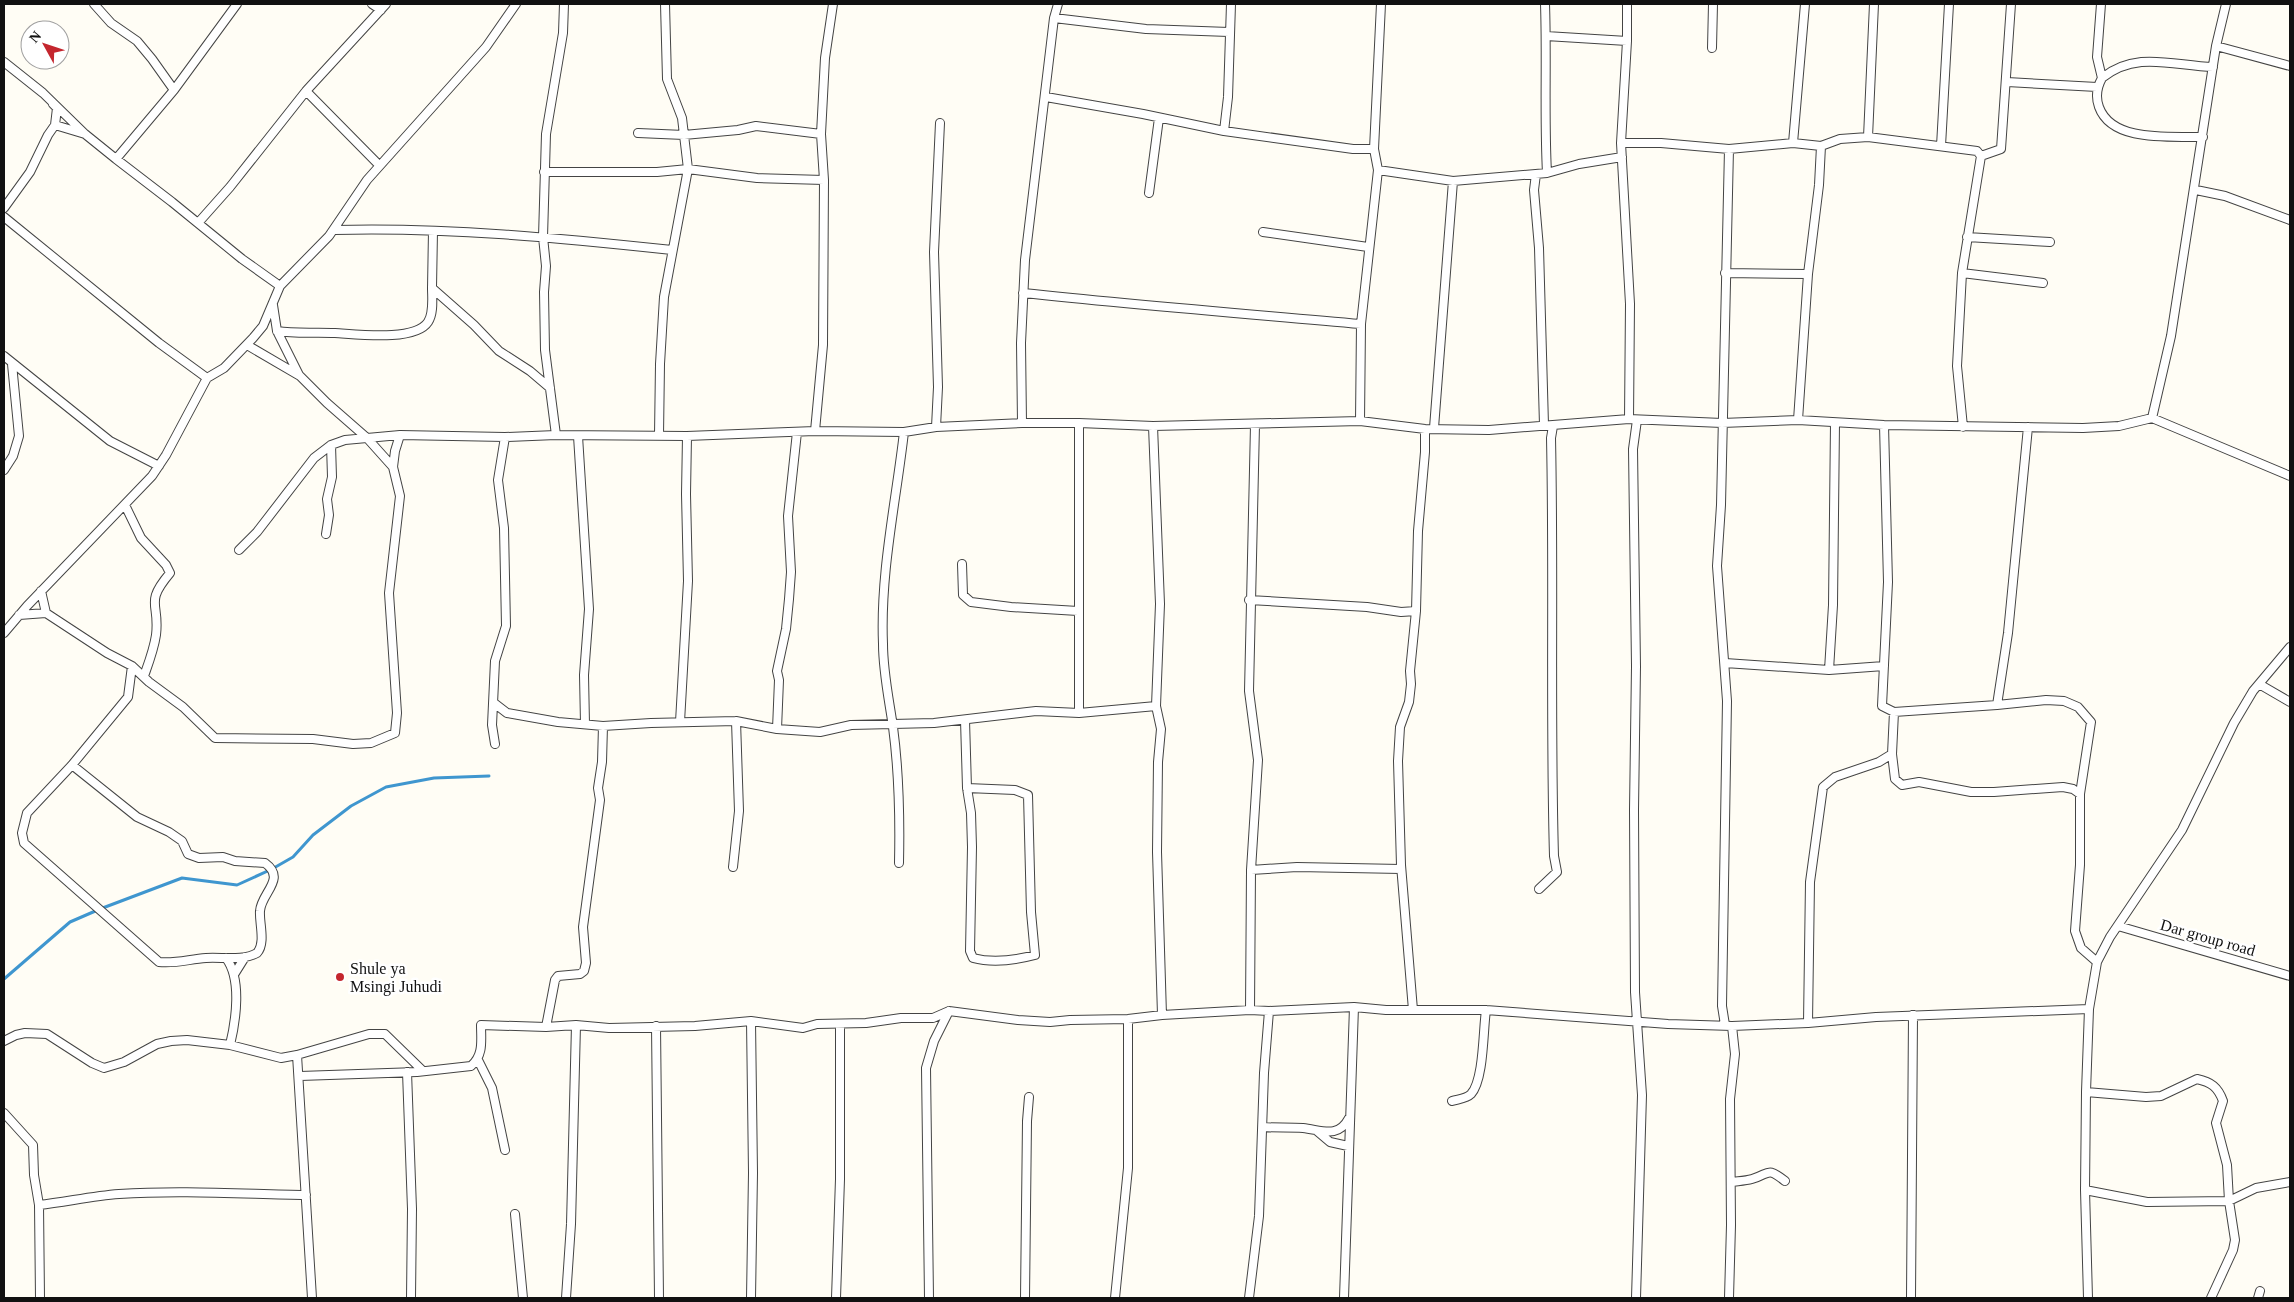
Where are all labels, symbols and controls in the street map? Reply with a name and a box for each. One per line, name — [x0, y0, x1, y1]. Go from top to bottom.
north arrow — [20, 20, 70, 70]
text: N — [26, 28, 44, 46]
street label: Dar group road — [2158, 916, 2257, 960]
place label: Shule ya Msingi Juhudi — [350, 960, 443, 996]
marker: Shule ya Msingi Juhudi — [334, 971, 346, 983]

